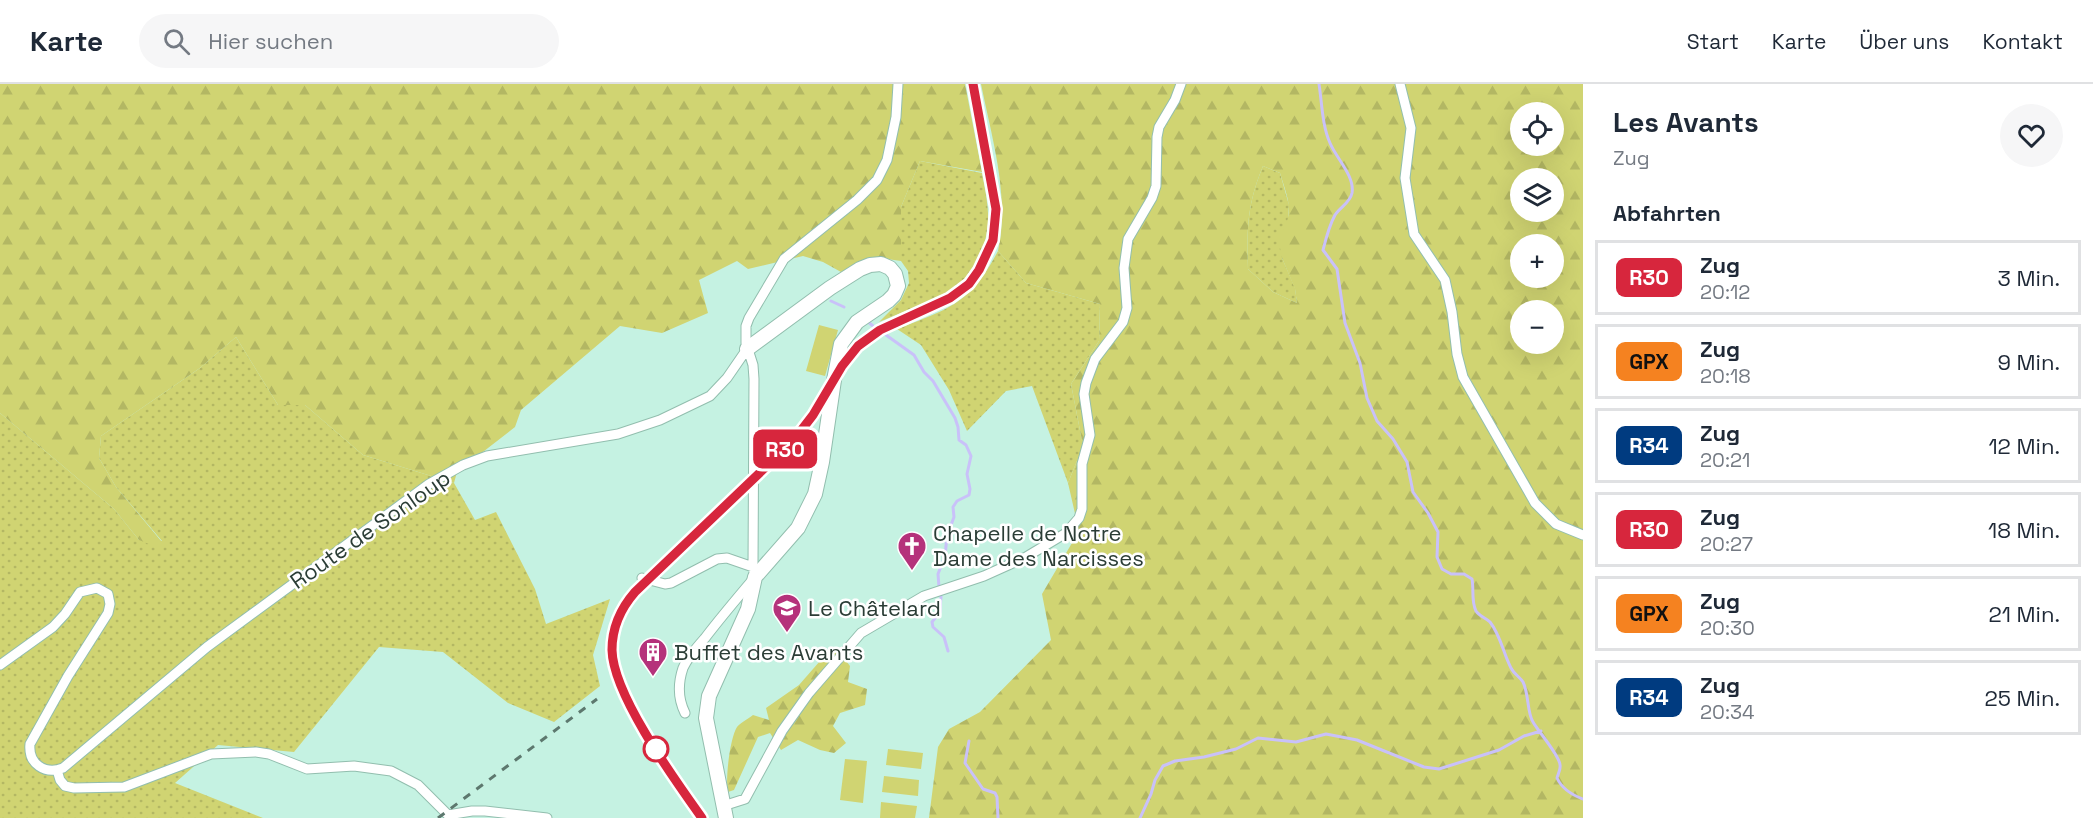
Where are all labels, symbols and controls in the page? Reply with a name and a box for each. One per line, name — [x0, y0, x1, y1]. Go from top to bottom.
search box — [139, 14, 559, 68]
text: Karte — [30, 23, 103, 59]
icon: search — [160, 25, 193, 58]
text: Hier suchen — [208, 27, 333, 55]
text: Start — [1687, 28, 1739, 55]
text: Karte — [1772, 28, 1826, 55]
text: Über uns — [1859, 28, 1949, 55]
text: Kontakt — [1982, 28, 2063, 55]
map controls — [1510, 102, 1564, 354]
button: locate — [1510, 102, 1564, 156]
text: Les Avants — [1613, 104, 1759, 140]
button: heart — [2000, 104, 2063, 167]
text: Zug — [1613, 145, 1650, 171]
button: layers — [1510, 168, 1564, 222]
text: Abfahrten — [1613, 199, 1721, 227]
button: + — [1510, 234, 1564, 288]
text: Zug — [1700, 251, 1740, 279]
text: R30 — [1629, 264, 1669, 291]
text: 3 Min. — [1998, 264, 2060, 292]
text: 20:12 — [1700, 279, 1750, 305]
button: − — [1510, 300, 1564, 354]
text: Zug — [1700, 335, 1740, 363]
text: GPX — [1629, 348, 1669, 375]
text: 9 Min. — [1997, 348, 2060, 376]
text: 20:18 — [1700, 363, 1751, 389]
text: Zug — [1700, 419, 1740, 447]
line badge: R30 — [750, 430, 820, 469]
text: R34 — [1629, 432, 1669, 459]
text: 12 Min. — [1988, 432, 2060, 460]
text: R30 — [765, 436, 805, 463]
text: 20:21 — [1700, 447, 1750, 473]
street label: Route de Sonloup — [284, 463, 456, 595]
text: Zug — [1700, 503, 1740, 531]
text: R30 — [1629, 516, 1669, 543]
text: 18 Min. — [1988, 516, 2060, 544]
place label: Chapelle de Notre Dame des Narcisses — [933, 519, 1144, 572]
church icon: Chapelle de Notre Dame des Narcisses — [896, 530, 928, 572]
text: 20:27 — [1700, 531, 1753, 557]
text: Zug — [1700, 587, 1740, 615]
school or university icon: Le Châtelard — [771, 592, 803, 634]
place label: Le Châtelard — [808, 594, 941, 622]
text: GPX — [1629, 600, 1669, 627]
text: 21 Min. — [1988, 600, 2060, 628]
text: 20:30 — [1700, 615, 1755, 641]
building icon: Buffet des Avants — [637, 636, 669, 678]
place label: Buffet des Avants — [674, 638, 863, 666]
text: Zug — [1700, 671, 1740, 699]
text: R34 — [1629, 684, 1669, 711]
text: 25 Min. — [1984, 684, 2060, 712]
text: 20:34 — [1700, 699, 1755, 725]
unlabelled marker — [643, 736, 669, 762]

